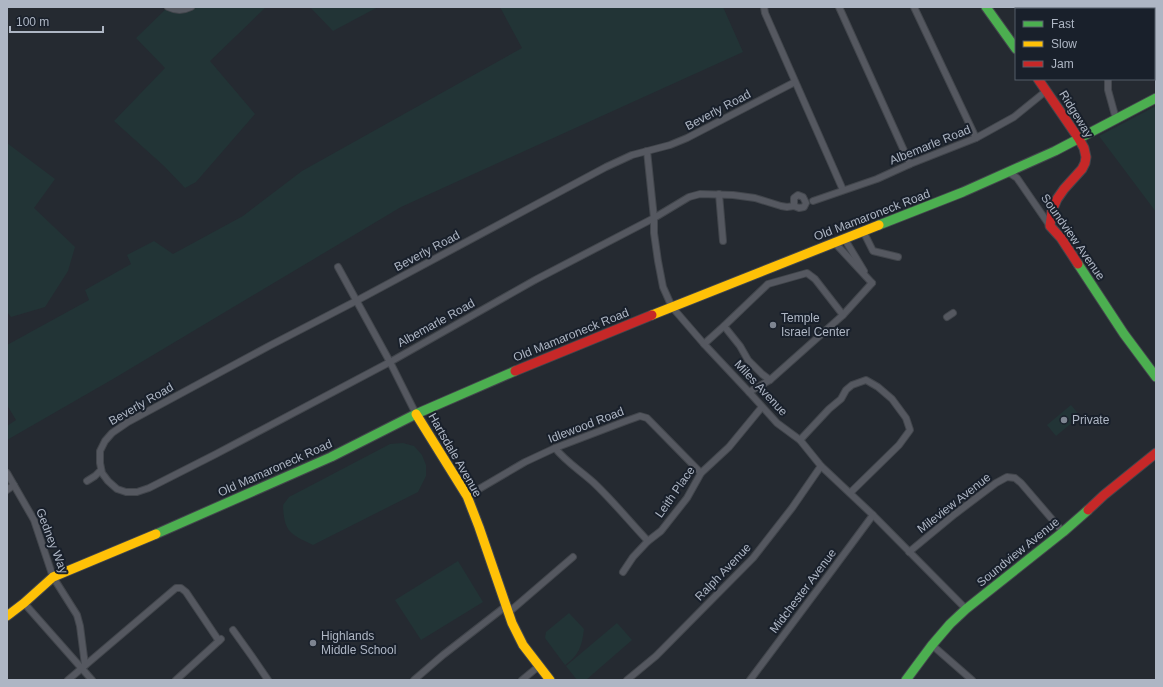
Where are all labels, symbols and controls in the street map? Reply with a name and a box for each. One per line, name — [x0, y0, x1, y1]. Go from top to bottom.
scale bar — [10, 8, 103, 34]
legend — [1015, 8, 1155, 80]
text: 100 m — [16, 15, 49, 29]
text: Fast — [1051, 17, 1075, 31]
text: Slow — [1051, 37, 1077, 51]
text: Jam — [1051, 57, 1074, 71]
street label: Beverly Road — [683, 87, 753, 133]
street label: Ridgeway — [1056, 88, 1096, 140]
street label: Albemarle Road — [887, 122, 973, 168]
street label: Old Mamaroneck Road — [812, 186, 932, 244]
street label: Soundview Avenue — [1038, 191, 1108, 283]
street label: Beverly Road — [392, 228, 462, 274]
street label: Albemarle Road — [395, 296, 477, 350]
street label: Old Mamaroneck Road — [511, 305, 631, 365]
place label: Temple Israel Center — [781, 311, 850, 339]
marker: Temple Israel Center — [768, 320, 778, 330]
street label: Miles Avenue — [732, 357, 791, 419]
street label: Beverly Road — [106, 380, 176, 428]
street label: Idlewood Road — [546, 404, 626, 446]
street label: Hartsdale Avenue — [425, 411, 485, 500]
place label: Private — [1072, 413, 1110, 427]
marker: Private — [1059, 415, 1069, 425]
street label: Old Mamaroneck Road — [216, 437, 334, 499]
street label: Leith Place — [652, 463, 698, 520]
street label: Mileview Avenue — [915, 470, 994, 536]
street label: Gedney Way — [33, 506, 71, 576]
street label: Soundview Avenue — [974, 514, 1062, 589]
street label: Ralph Avenue — [692, 540, 754, 604]
street label: Midchester Avenue — [767, 546, 839, 636]
place label: Highlands Middle School — [321, 629, 396, 657]
marker: Highlands Middle School — [308, 638, 318, 648]

